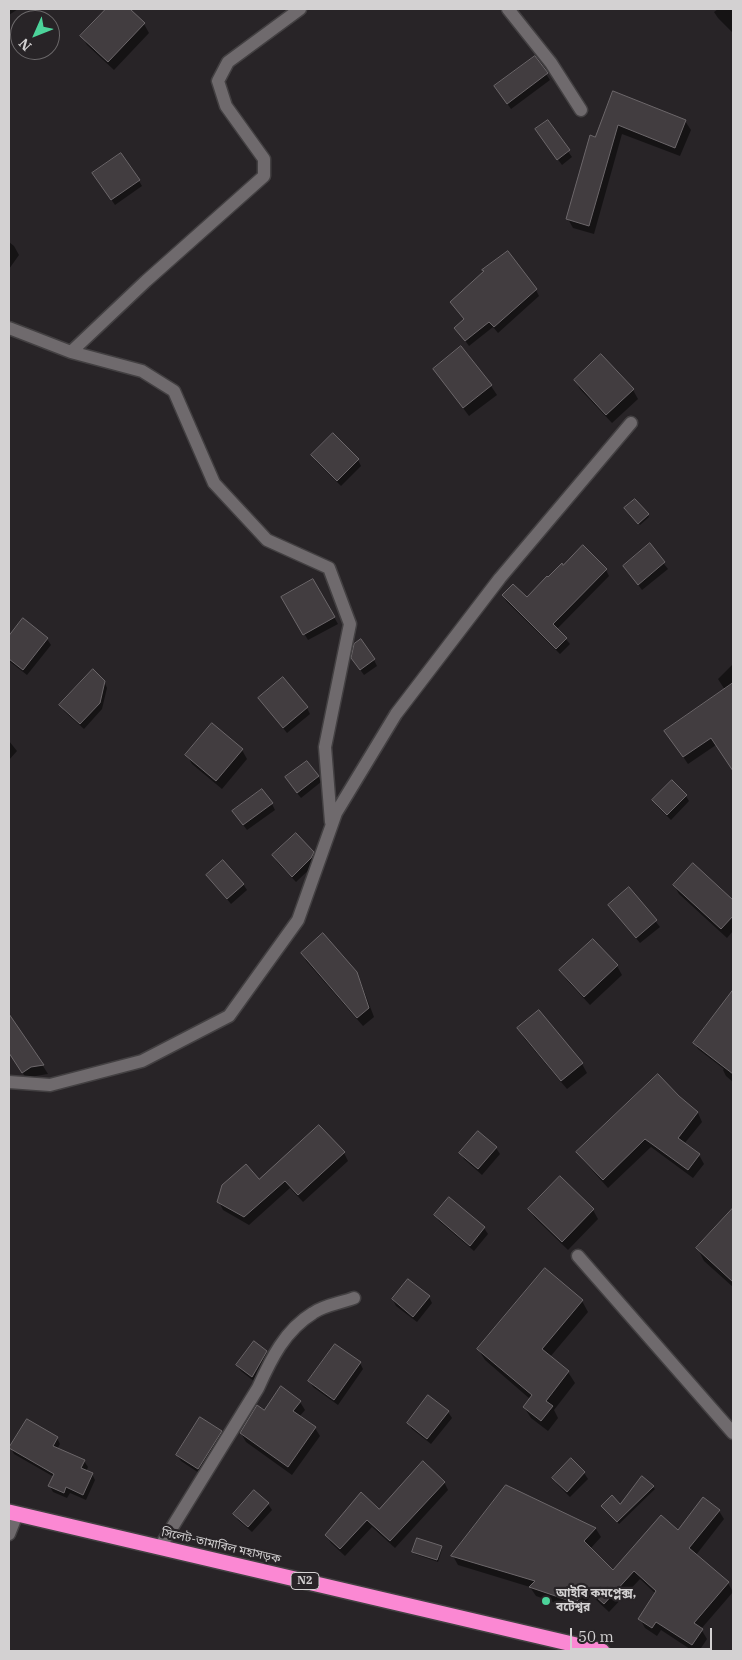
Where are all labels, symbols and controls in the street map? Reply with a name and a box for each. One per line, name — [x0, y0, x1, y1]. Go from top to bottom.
north arrow — [10, 10, 60, 60]
text: N — [15, 34, 35, 55]
street label: সিলেট-তামাবিল মহাসড়ক — [160, 1525, 282, 1567]
road number: N2 — [291, 1572, 319, 1590]
place label: আইবি কমপ্লেক্স, বটেশ্বর — [556, 1587, 636, 1615]
marker: আইবি কমপ্লেক্স, বটেশ্বর — [540, 1595, 552, 1607]
scale bar — [572, 1618, 714, 1650]
text: 50 m — [578, 1627, 614, 1646]

